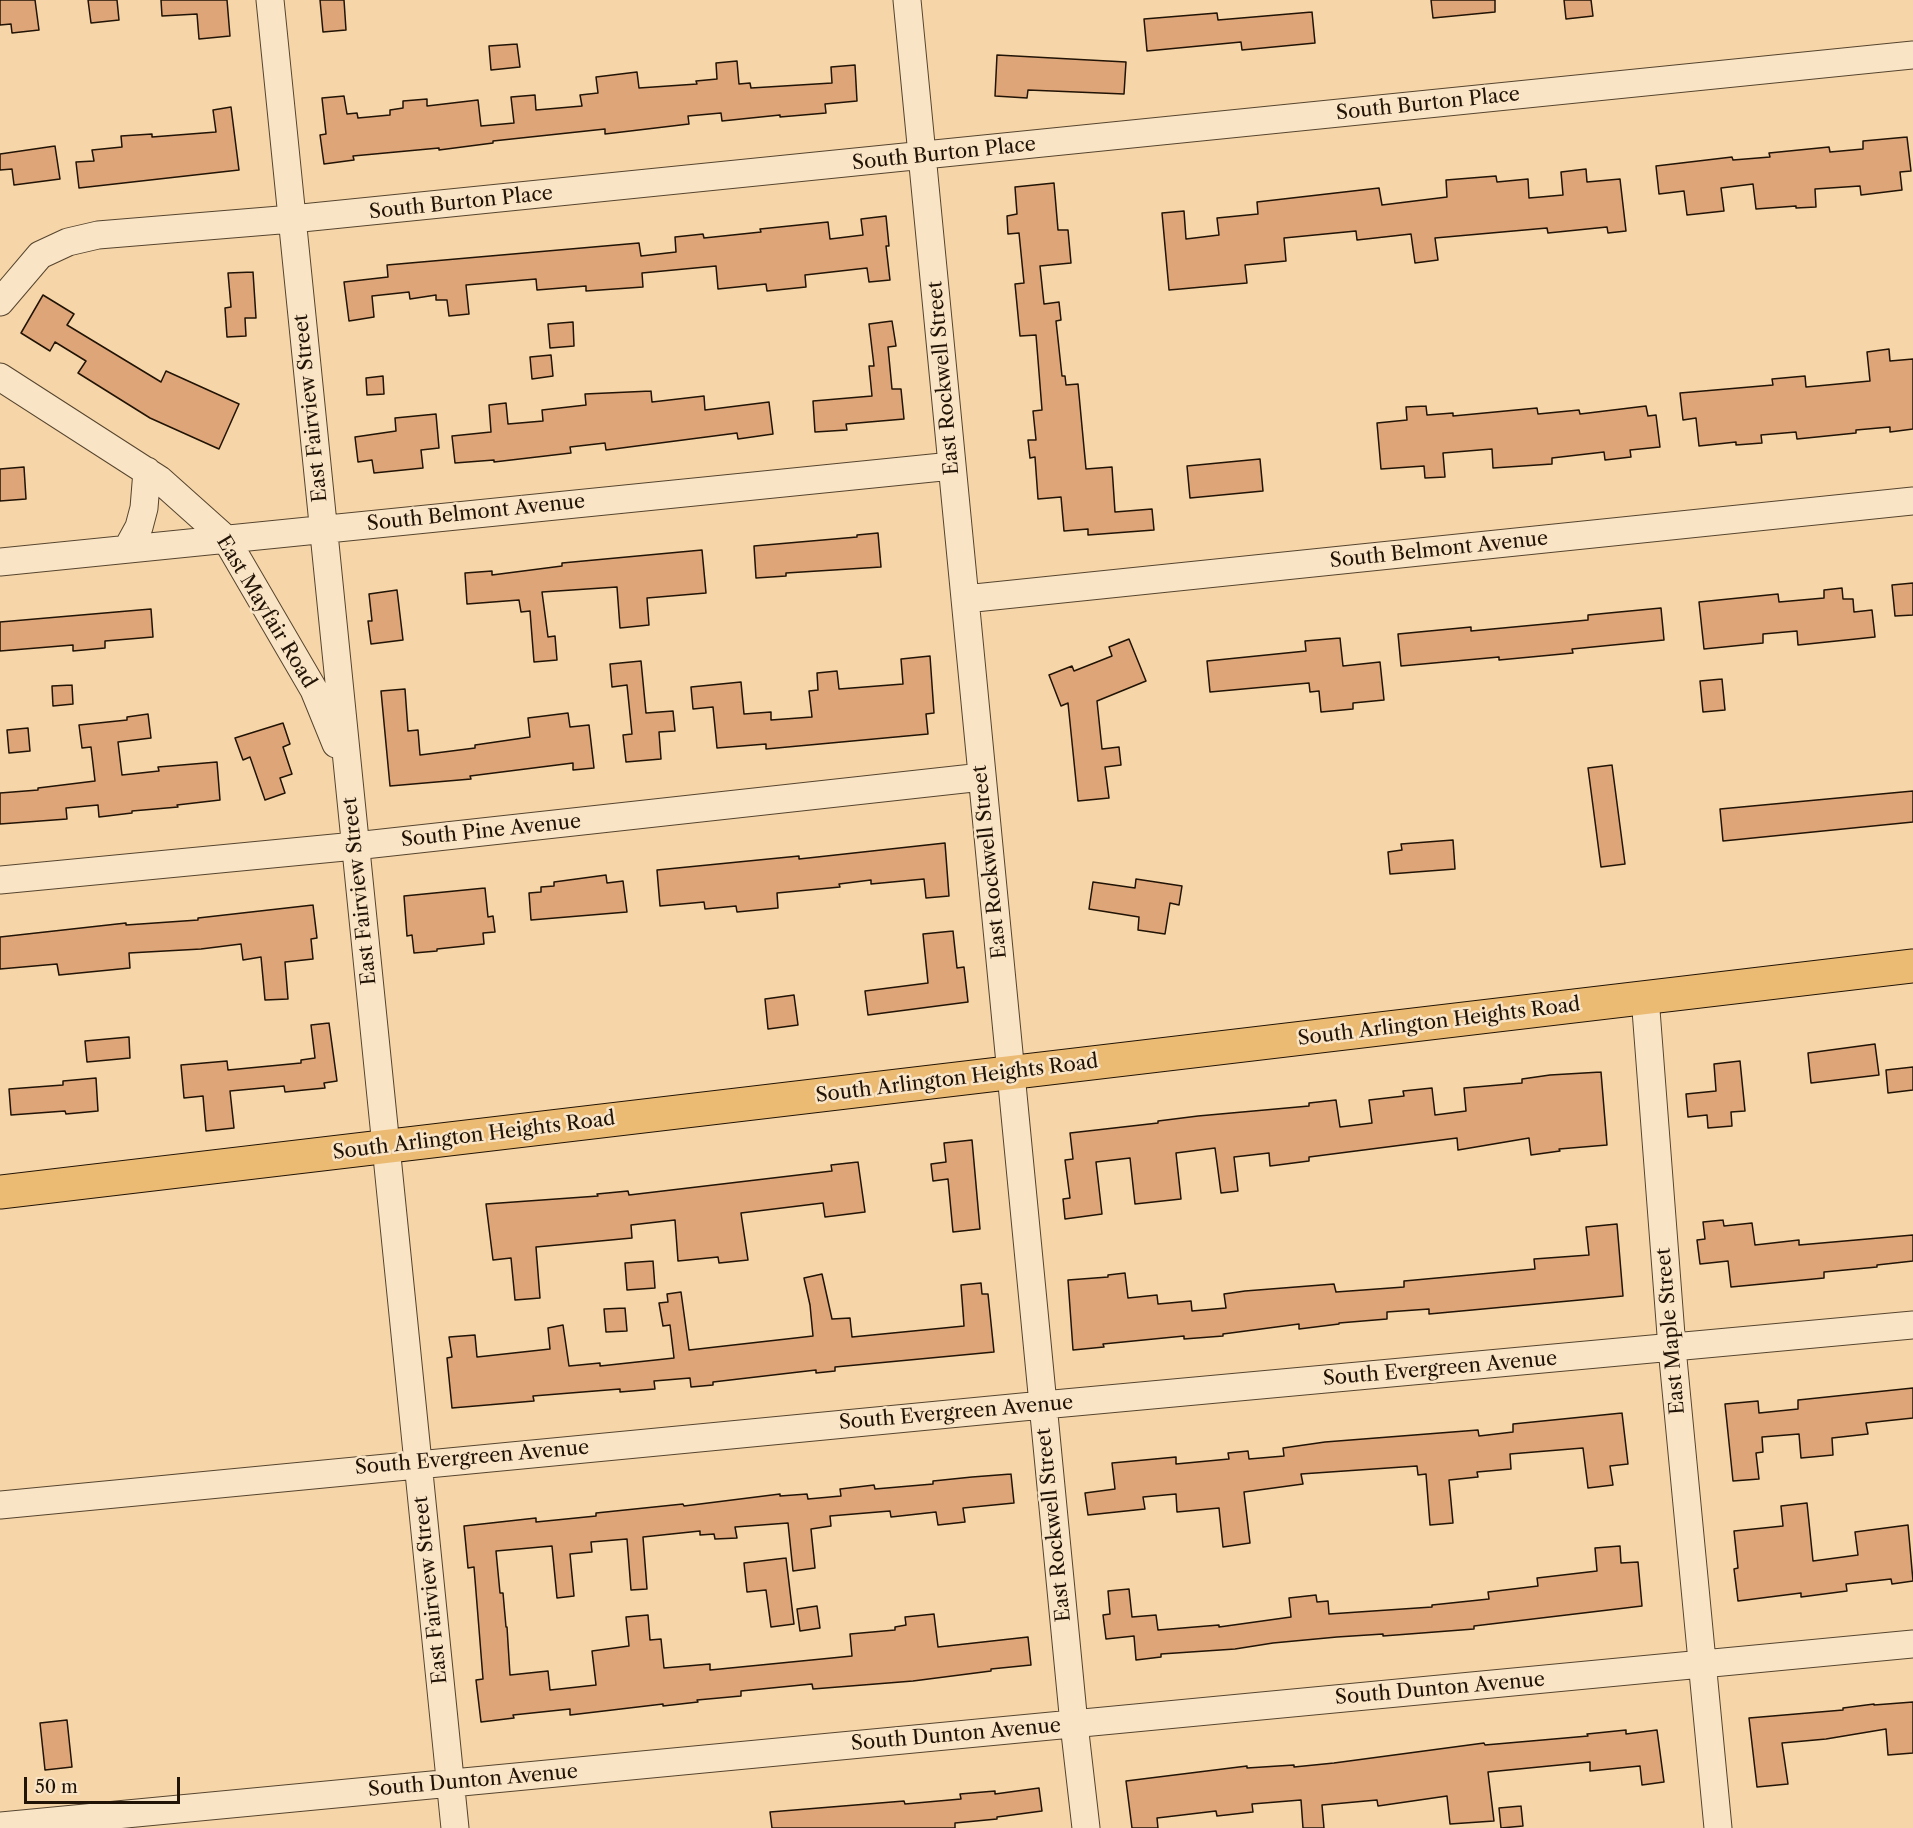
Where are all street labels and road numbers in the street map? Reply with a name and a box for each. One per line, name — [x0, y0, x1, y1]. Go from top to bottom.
street label: South Burton Place — [1335, 82, 1521, 126]
street label: South Burton Place — [851, 132, 1037, 176]
street label: South Burton Place — [368, 181, 554, 225]
street label: East Rockwell Street — [924, 280, 964, 476]
street label: East Fairview Street — [289, 313, 333, 503]
street label: South Belmont Avenue — [366, 490, 586, 536]
street label: South Belmont Avenue — [1329, 527, 1549, 573]
street label: East Mayfair Road — [211, 531, 321, 693]
street label: East Rockwell Street — [968, 764, 1012, 960]
street label: East Fairview Street — [338, 796, 382, 986]
street label: South Pine Avenue — [400, 810, 582, 852]
street label: South Arlington Heights Road — [1296, 993, 1582, 1051]
street label: South Arlington Heights Road — [814, 1050, 1100, 1108]
street label: South Arlington Heights Road — [331, 1107, 617, 1165]
street label: East Maple Street — [1652, 1247, 1690, 1415]
street label: South Evergreen Avenue — [1322, 1347, 1558, 1391]
street label: South Evergreen Avenue — [838, 1391, 1074, 1435]
street label: East Rockwell Street — [1032, 1427, 1076, 1623]
street label: South Evergreen Avenue — [354, 1436, 590, 1480]
street label: East Fairview Street — [409, 1495, 453, 1685]
street label: South Dunton Avenue — [1334, 1668, 1546, 1710]
street label: South Dunton Avenue — [850, 1714, 1062, 1756]
street label: South Dunton Avenue — [367, 1760, 579, 1802]

